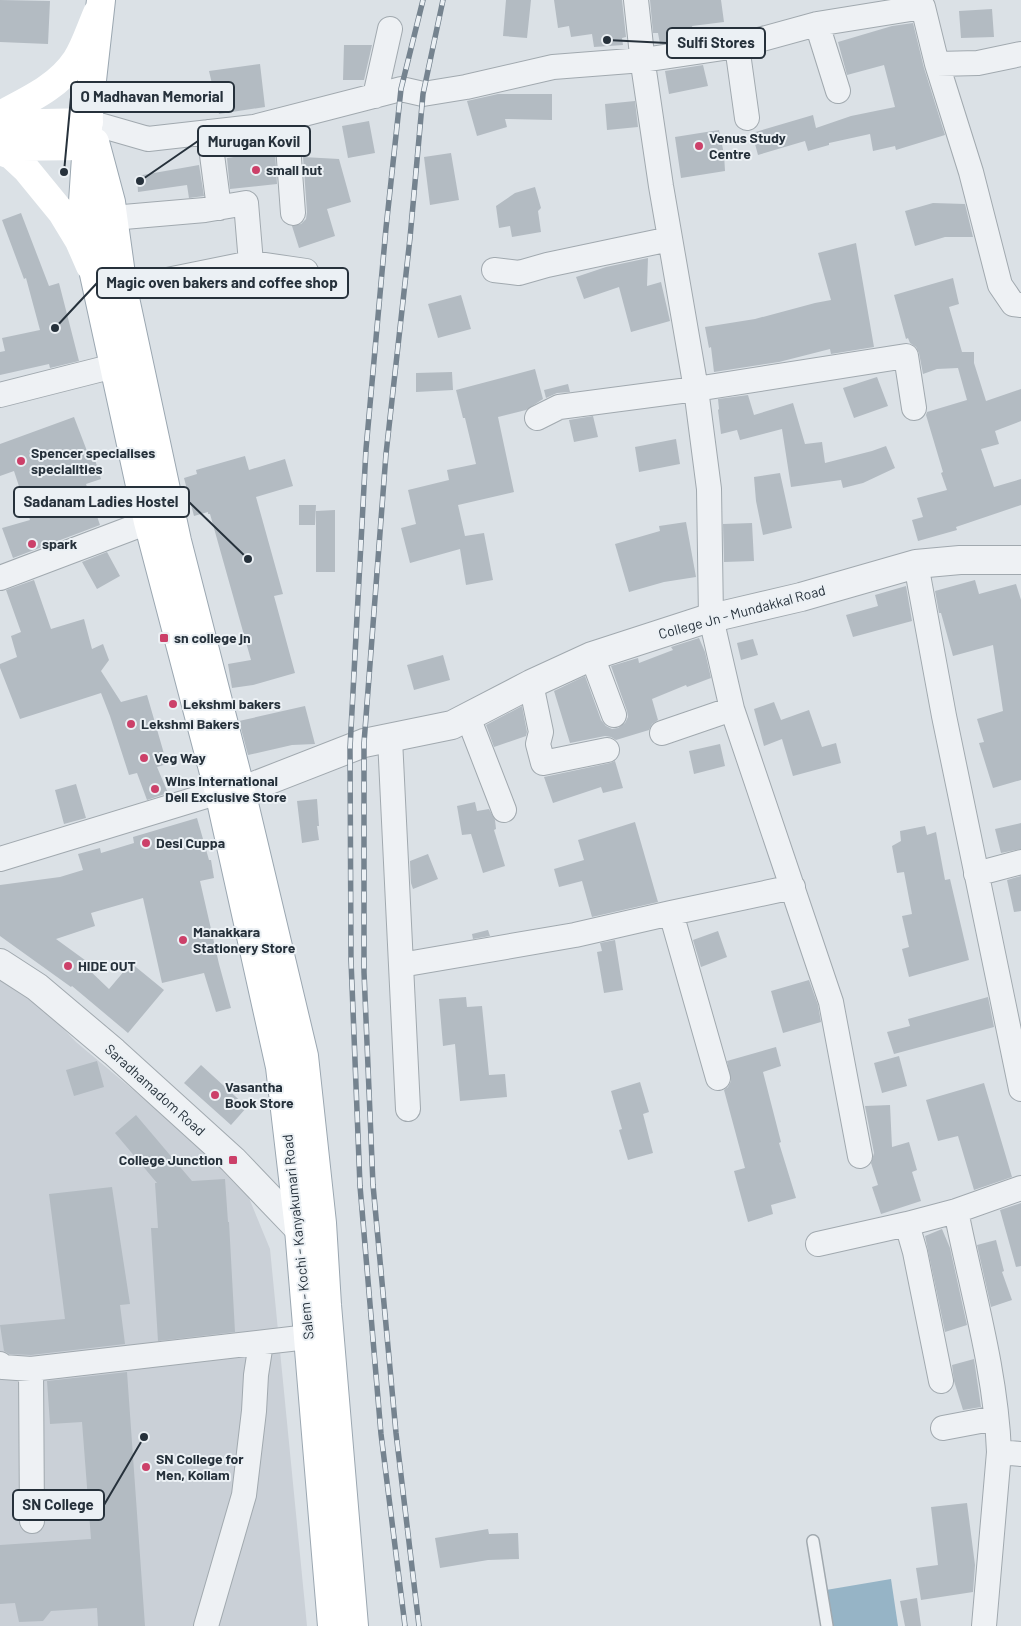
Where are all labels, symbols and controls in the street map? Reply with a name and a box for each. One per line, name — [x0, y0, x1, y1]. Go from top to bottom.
callout: Sulfi Stores — [667, 28, 765, 58]
text: Sulfi Stores — [677, 33, 755, 51]
callout: O Madhavan Memorial — [71, 82, 234, 112]
text: O Madhavan Memorial — [81, 87, 223, 105]
callout: Murugan Kovil — [198, 126, 310, 156]
place label: Venus Study Centre — [709, 129, 786, 162]
text: Murugan Kovil — [208, 132, 300, 150]
marker: Venus Study Centre — [693, 140, 705, 152]
place label: small hut — [266, 161, 322, 178]
marker: small hut — [250, 164, 262, 176]
callout: Magic oven bakers and coffee shop — [97, 268, 348, 298]
text: Magic oven bakers and coffee shop — [106, 273, 338, 291]
place label: Spencer specialises specialities — [31, 444, 155, 477]
marker: Spencer specialises specialities — [15, 455, 27, 467]
callout: Sadanam Ladies Hostel — [14, 487, 189, 517]
text: Sadanam Ladies Hostel — [24, 492, 178, 510]
place label: spark — [42, 535, 78, 552]
marker: spark — [26, 538, 38, 550]
street label: College Jn - Mundakkal Road — [656, 581, 827, 642]
place label: sn college jn — [174, 629, 251, 646]
marker: sn college jn — [158, 632, 170, 644]
place label: Lekshmi bakers — [183, 695, 281, 712]
marker: Lekshmi bakers — [167, 698, 179, 710]
place label: Lekshmi Bakers — [141, 715, 239, 732]
marker: Lekshmi Bakers — [125, 718, 137, 730]
place label: Veg Way — [154, 749, 206, 766]
marker: Veg Way — [138, 752, 150, 764]
place label: Wins International Dell Exclusive Store — [165, 772, 287, 805]
marker: Wins International Dell Exclusive Store — [149, 783, 161, 795]
place label: Desi Cuppa — [156, 834, 225, 851]
marker: Desi Cuppa — [140, 837, 152, 849]
place label: Manakkara Stationery Store — [193, 923, 296, 956]
marker: Manakkara Stationery Store — [177, 934, 189, 946]
place label: HIDE OUT — [78, 957, 136, 974]
marker: HIDE OUT — [62, 960, 74, 972]
street label: Saradhamadom Road — [102, 1040, 209, 1139]
place label: Vasantha Book Store — [225, 1078, 294, 1111]
marker: Vasantha Book Store — [209, 1089, 221, 1101]
street label: Salem - Kochi - Kanyakumari Road — [278, 1134, 317, 1341]
place label: College Junction — [119, 1151, 223, 1168]
marker: College Junction — [227, 1154, 239, 1166]
place label: SN College for Men, Kollam — [156, 1450, 244, 1483]
marker: SN College for Men, Kollam — [140, 1461, 152, 1473]
callout: SN College — [13, 1490, 104, 1520]
text: SN College — [22, 1495, 94, 1513]

